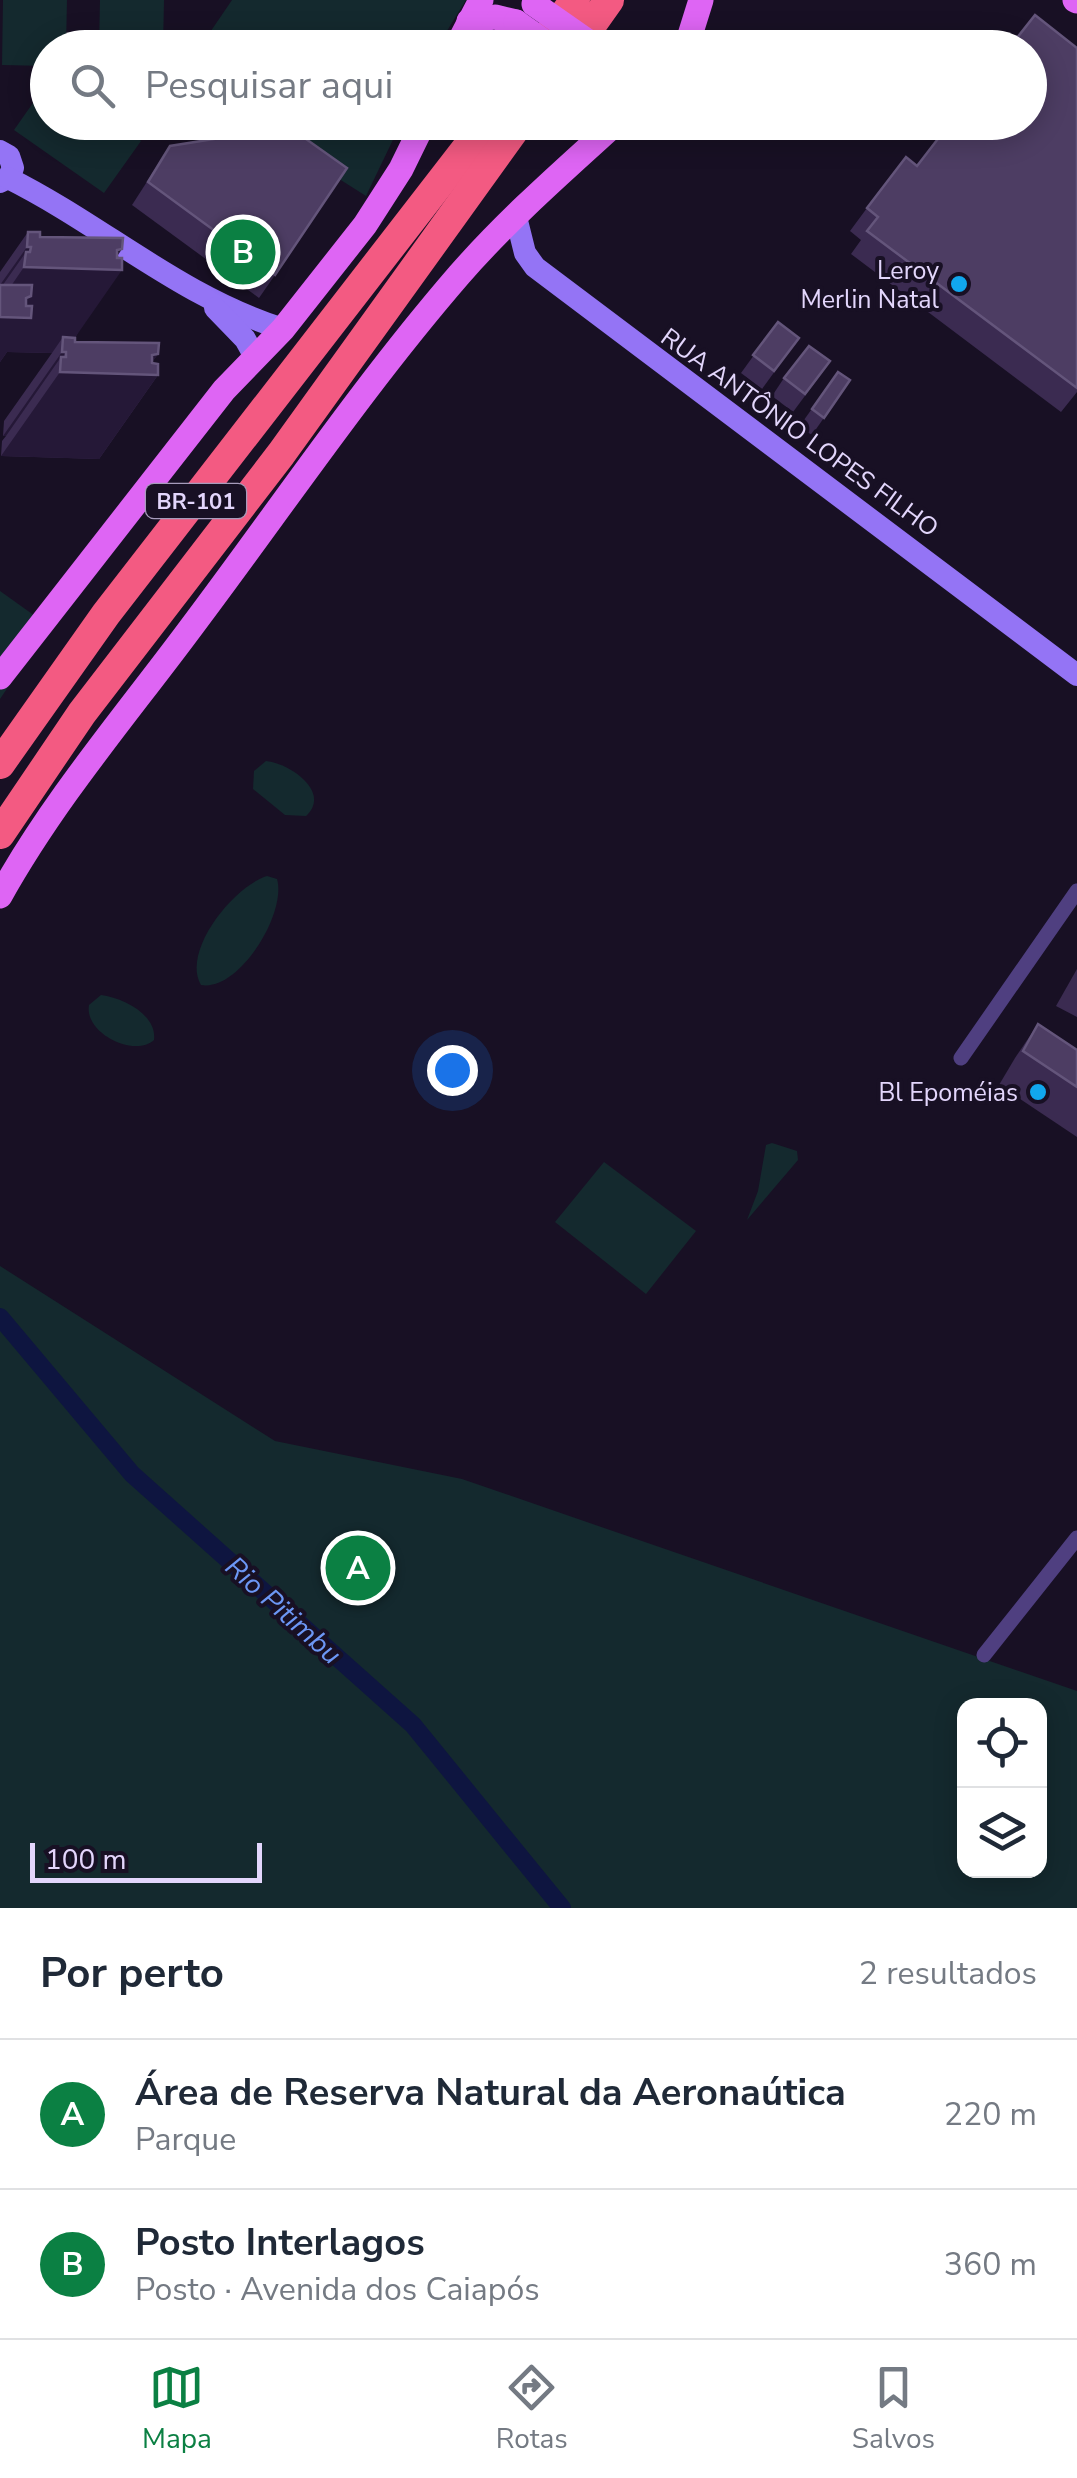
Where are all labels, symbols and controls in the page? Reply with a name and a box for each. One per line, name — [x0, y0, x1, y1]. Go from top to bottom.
search box — [30, 30, 1047, 140]
icon: search — [65, 58, 120, 113]
text: Pesquisar aqui — [145, 60, 393, 111]
pin: B — [210, 214, 276, 290]
place label: Leroy Merlin Natal — [800, 254, 940, 317]
marker: Leroy Merlin Natal — [948, 273, 970, 295]
street label: RUA ANTÔNIO LOPES FILHO — [654, 320, 945, 545]
road number: BR-101 — [146, 484, 246, 518]
your location — [427, 1045, 478, 1096]
place label: Bl Epoméias — [878, 1076, 1018, 1110]
marker: Bl Epoméias — [1027, 1081, 1049, 1103]
pin: A — [326, 1530, 390, 1606]
water label: Rio Pitimbu — [217, 1548, 350, 1673]
map controls — [957, 1698, 1047, 1878]
button: locate — [957, 1698, 1047, 1788]
button: layers — [957, 1788, 1047, 1878]
scale bar — [30, 1838, 262, 1882]
text: 100 m — [45, 1841, 127, 1879]
text: Por perto — [40, 1945, 224, 2002]
text: 2 resultados — [859, 1952, 1037, 1995]
text: Área de Reserva Natural da Aeronaútica — [135, 2067, 846, 2118]
text: A — [61, 2093, 84, 2136]
text: 220 m — [944, 2093, 1037, 2136]
text: Parque — [135, 2118, 236, 2161]
text: Posto Interlagos — [135, 2217, 425, 2268]
text: B — [61, 2243, 84, 2286]
text: 360 m — [944, 2243, 1037, 2286]
text: Posto · Avenida dos Caiapós — [135, 2268, 540, 2311]
tab: Mapa — [142, 2360, 212, 2458]
tab: Rotas — [496, 2360, 568, 2458]
tab: Salvos — [852, 2360, 935, 2458]

